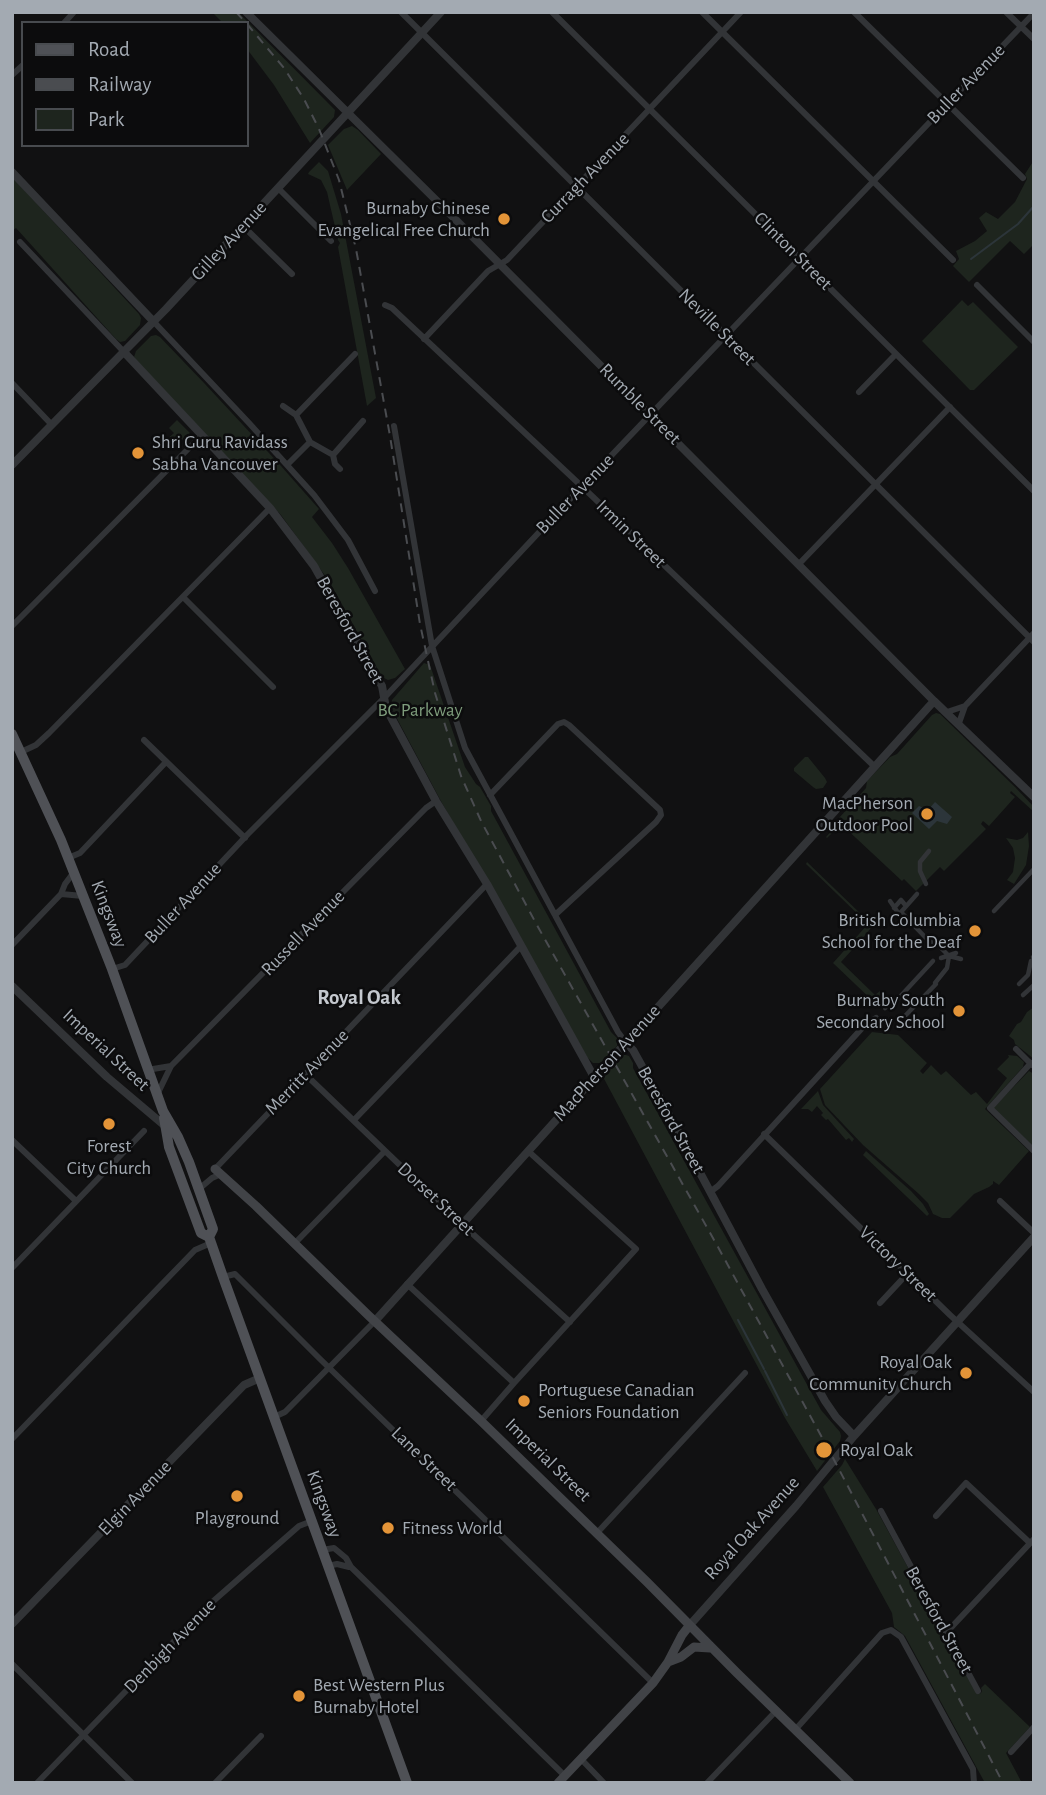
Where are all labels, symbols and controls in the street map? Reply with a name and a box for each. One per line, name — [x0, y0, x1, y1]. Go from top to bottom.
legend — [21, 21, 248, 147]
text: Road — [88, 39, 130, 60]
street label: Buller Avenue — [922, 39, 1010, 129]
text: Railway — [88, 74, 151, 95]
text: Park — [88, 109, 124, 130]
street label: Curragh Avenue — [536, 128, 634, 228]
street label: Gilley Avenue — [186, 196, 272, 286]
place label: Burnaby Chinese Evangelical Free Church — [317, 197, 490, 241]
street label: Clinton Street — [749, 207, 837, 295]
marker: Burnaby Chinese Evangelical Free Church — [496, 211, 512, 227]
street label: Neville Street — [674, 284, 760, 370]
street label: Rumble Street — [594, 358, 686, 450]
place label: Shri Guru Ravidass Sabha Vancouver — [152, 431, 288, 475]
marker: Shri Guru Ravidass Sabha Vancouver — [130, 445, 146, 461]
street label: Buller Avenue — [531, 449, 619, 539]
street label: Irmin Street — [591, 495, 671, 573]
street label: Beresford Street — [311, 572, 389, 688]
park label: BC Parkway — [377, 699, 463, 721]
place label: MacPherson Outdoor Pool — [815, 792, 913, 836]
marker: MacPherson Outdoor Pool — [919, 806, 935, 822]
street label: Buller Avenue — [140, 858, 226, 948]
street label: Kingsway — [86, 877, 132, 951]
street label: Russell Avenue — [256, 885, 350, 981]
place label: British Columbia School for the Deaf — [822, 909, 961, 953]
marker: British Columbia School for the Deaf — [967, 923, 983, 939]
district label: Royal Oak — [317, 985, 401, 1011]
place label: Burnaby South Secondary School — [816, 989, 945, 1033]
street label: MacPherson Avenue — [549, 1000, 665, 1126]
marker: Burnaby South Secondary School — [951, 1003, 967, 1019]
street label: Imperial Street — [58, 1004, 154, 1096]
street label: Merritt Avenue — [260, 1024, 354, 1120]
street label: Beresford Street — [632, 1062, 710, 1178]
marker: Forest City Church — [101, 1116, 117, 1132]
place label: Forest City Church — [67, 1135, 151, 1179]
street label: Dorset Street — [393, 1157, 479, 1241]
street label: Victory Street — [854, 1221, 942, 1307]
place label: Royal Oak Community Church — [809, 1351, 952, 1395]
marker: Royal Oak Community Church — [958, 1365, 974, 1381]
place label: Portuguese Canadian Seniors Foundation — [538, 1379, 695, 1423]
marker: Portuguese Canadian Seniors Foundation — [516, 1393, 532, 1409]
street label: Imperial Street — [500, 1413, 596, 1507]
street label: Lane Street — [386, 1422, 462, 1496]
place label: Royal Oak — [840, 1439, 913, 1461]
marker: Royal Oak — [814, 1440, 834, 1460]
street label: Elgin Avenue — [93, 1456, 177, 1540]
street label: Kingsway — [301, 1467, 347, 1541]
street label: Royal Oak Avenue — [700, 1472, 804, 1584]
marker: Playground — [229, 1488, 245, 1504]
place label: Playground — [195, 1507, 279, 1529]
place label: Fitness World — [402, 1517, 503, 1539]
marker: Fitness World — [380, 1520, 396, 1536]
street label: Beresford Street — [900, 1562, 978, 1678]
street label: Denbigh Avenue — [119, 1594, 221, 1698]
place label: Best Western Plus Burnaby Hotel — [313, 1674, 445, 1718]
marker: Best Western Plus Burnaby Hotel — [291, 1688, 307, 1704]

